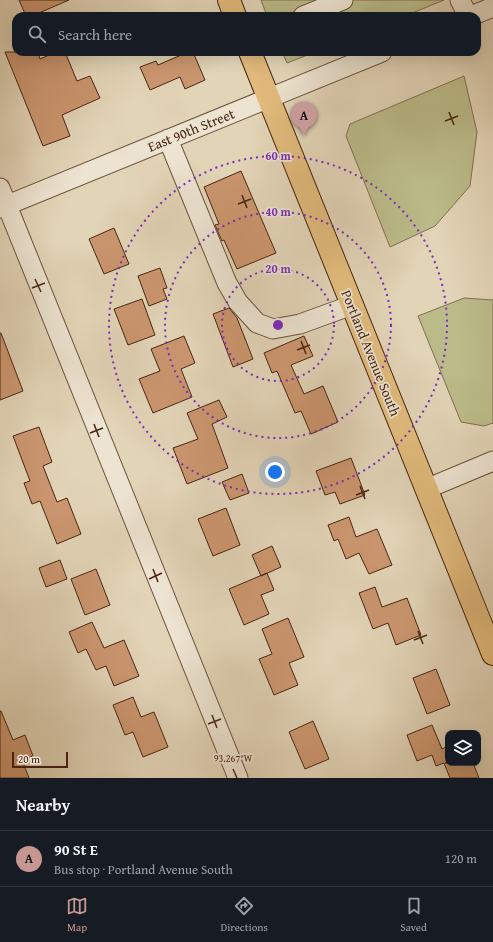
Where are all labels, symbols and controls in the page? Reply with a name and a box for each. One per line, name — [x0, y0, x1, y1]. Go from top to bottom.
search box — [12, 12, 481, 56]
icon: search — [26, 23, 48, 45]
text: Search here — [58, 24, 132, 45]
pin: A — [291, 102, 317, 135]
street label: East 90th Street — [145, 103, 237, 157]
text: 60 m — [265, 147, 291, 164]
text: 40 m — [265, 203, 291, 220]
text: 20 m — [265, 260, 291, 277]
street label: Portland Avenue South — [336, 287, 406, 419]
centre of rings — [271, 318, 285, 332]
your location — [265, 462, 285, 482]
map controls — [445, 730, 481, 766]
button: layers — [445, 730, 481, 766]
scale bar — [12, 750, 68, 769]
text: 20 m — [18, 751, 40, 767]
text: 93.267°W — [214, 751, 253, 766]
text: Nearby — [16, 792, 70, 817]
text: 90 St E — [54, 839, 98, 860]
text: A — [25, 849, 33, 868]
text: 120 m — [445, 849, 477, 868]
text: Bus stop · Portland Avenue South — [54, 860, 233, 879]
tab: Map — [66, 895, 88, 935]
tab: Directions — [221, 895, 268, 935]
tab: Saved — [400, 895, 427, 935]

